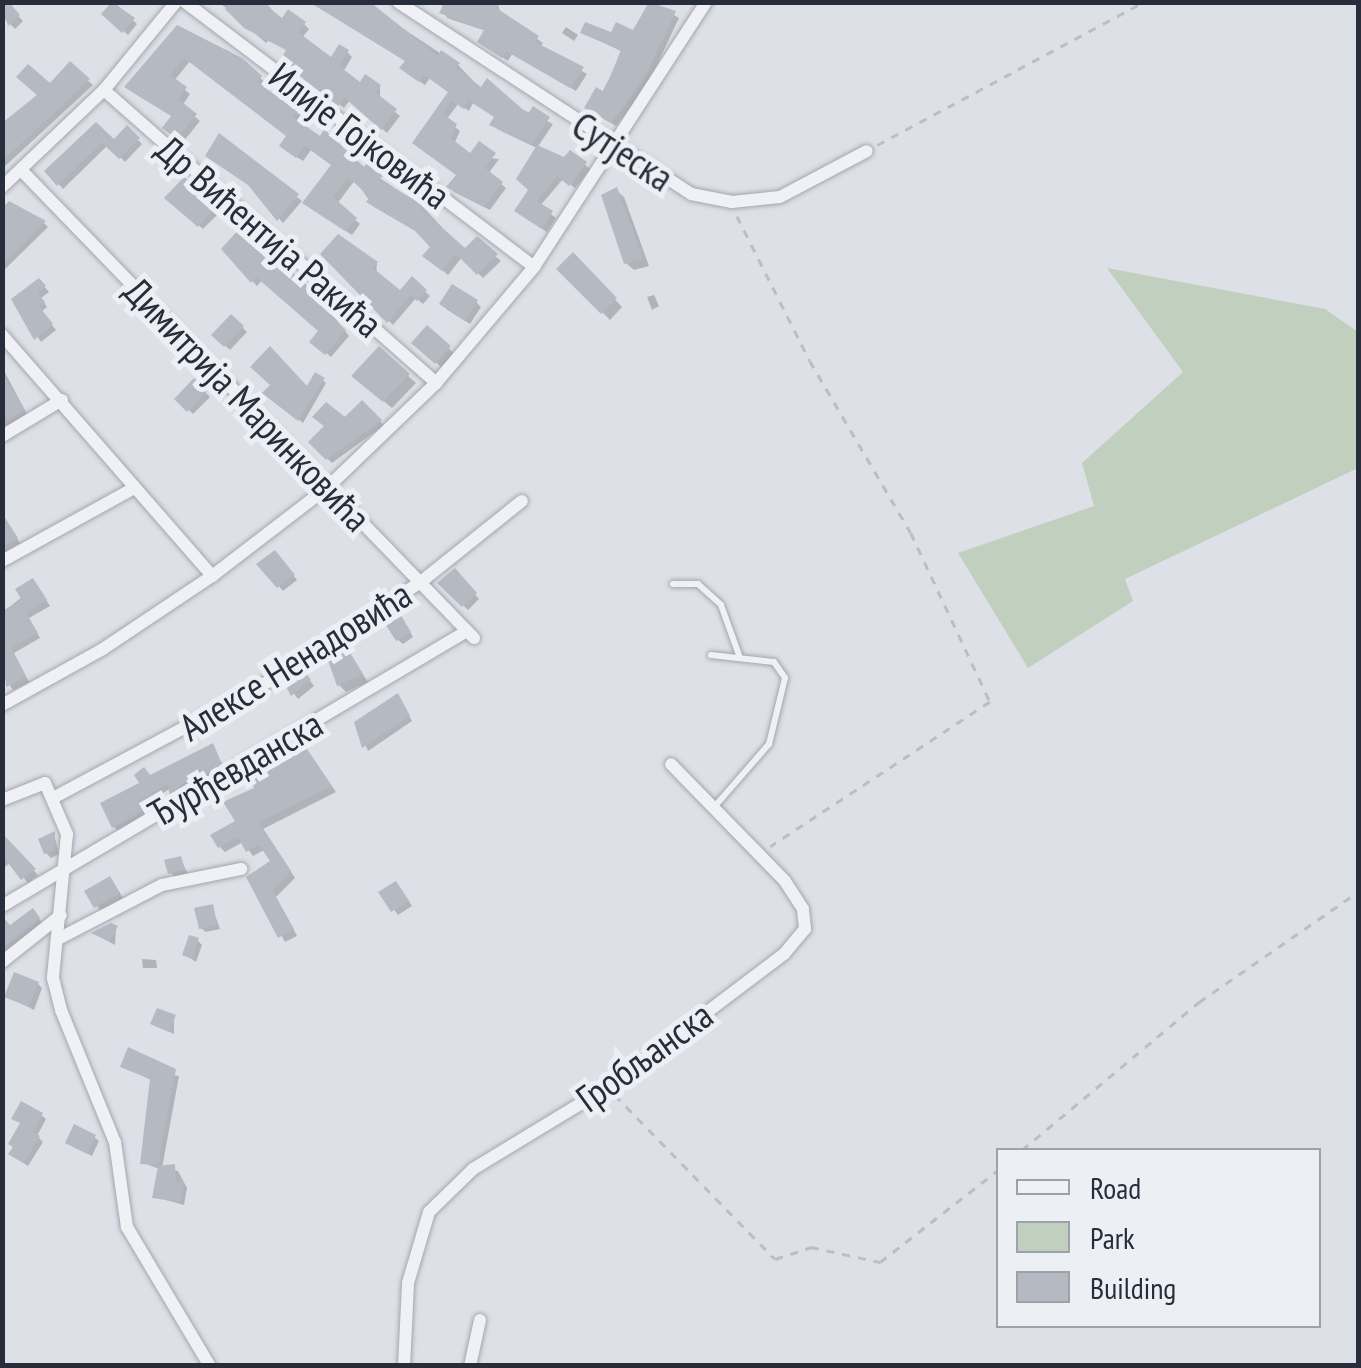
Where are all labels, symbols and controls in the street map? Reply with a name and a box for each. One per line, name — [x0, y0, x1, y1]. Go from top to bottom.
street label: Илије Гојковића — [261, 52, 459, 218]
street label: Сутјеска — [564, 102, 682, 200]
street label: Др Вићентија Ракића — [148, 126, 392, 346]
street label: Димитрија Маринковића — [115, 268, 381, 540]
street label: Алексе Ненадовића — [171, 571, 419, 749]
street label: Ђурђевданска — [140, 700, 330, 836]
street label: Гробљанска — [567, 991, 721, 1121]
legend — [996, 1148, 1321, 1328]
text: Road — [1090, 1168, 1141, 1207]
text: Park — [1090, 1218, 1135, 1257]
text: Building — [1090, 1268, 1176, 1307]

